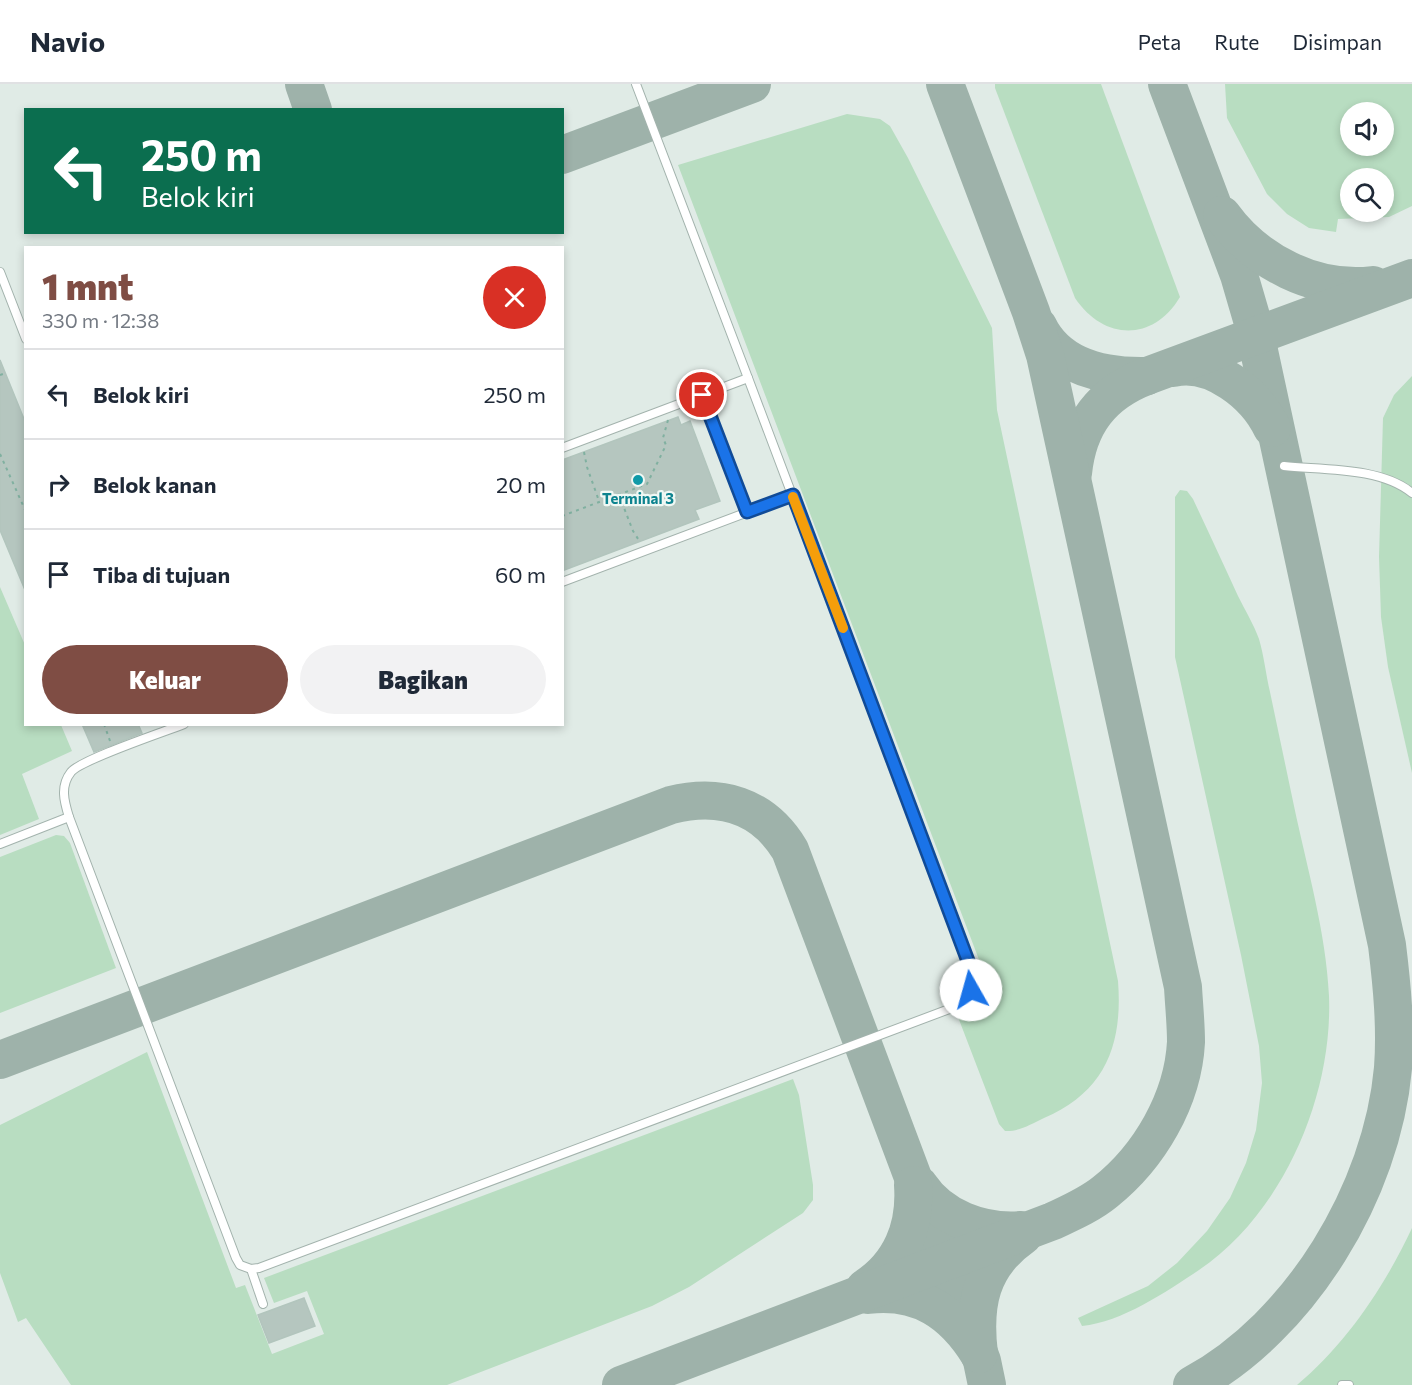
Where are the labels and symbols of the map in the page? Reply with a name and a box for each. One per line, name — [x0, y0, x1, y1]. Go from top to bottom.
pin — [676, 369, 727, 420]
marker: Terminal 3 — [631, 473, 645, 487]
place label: Terminal 3 — [602, 489, 674, 507]
position arrow — [939, 958, 1003, 1022]

